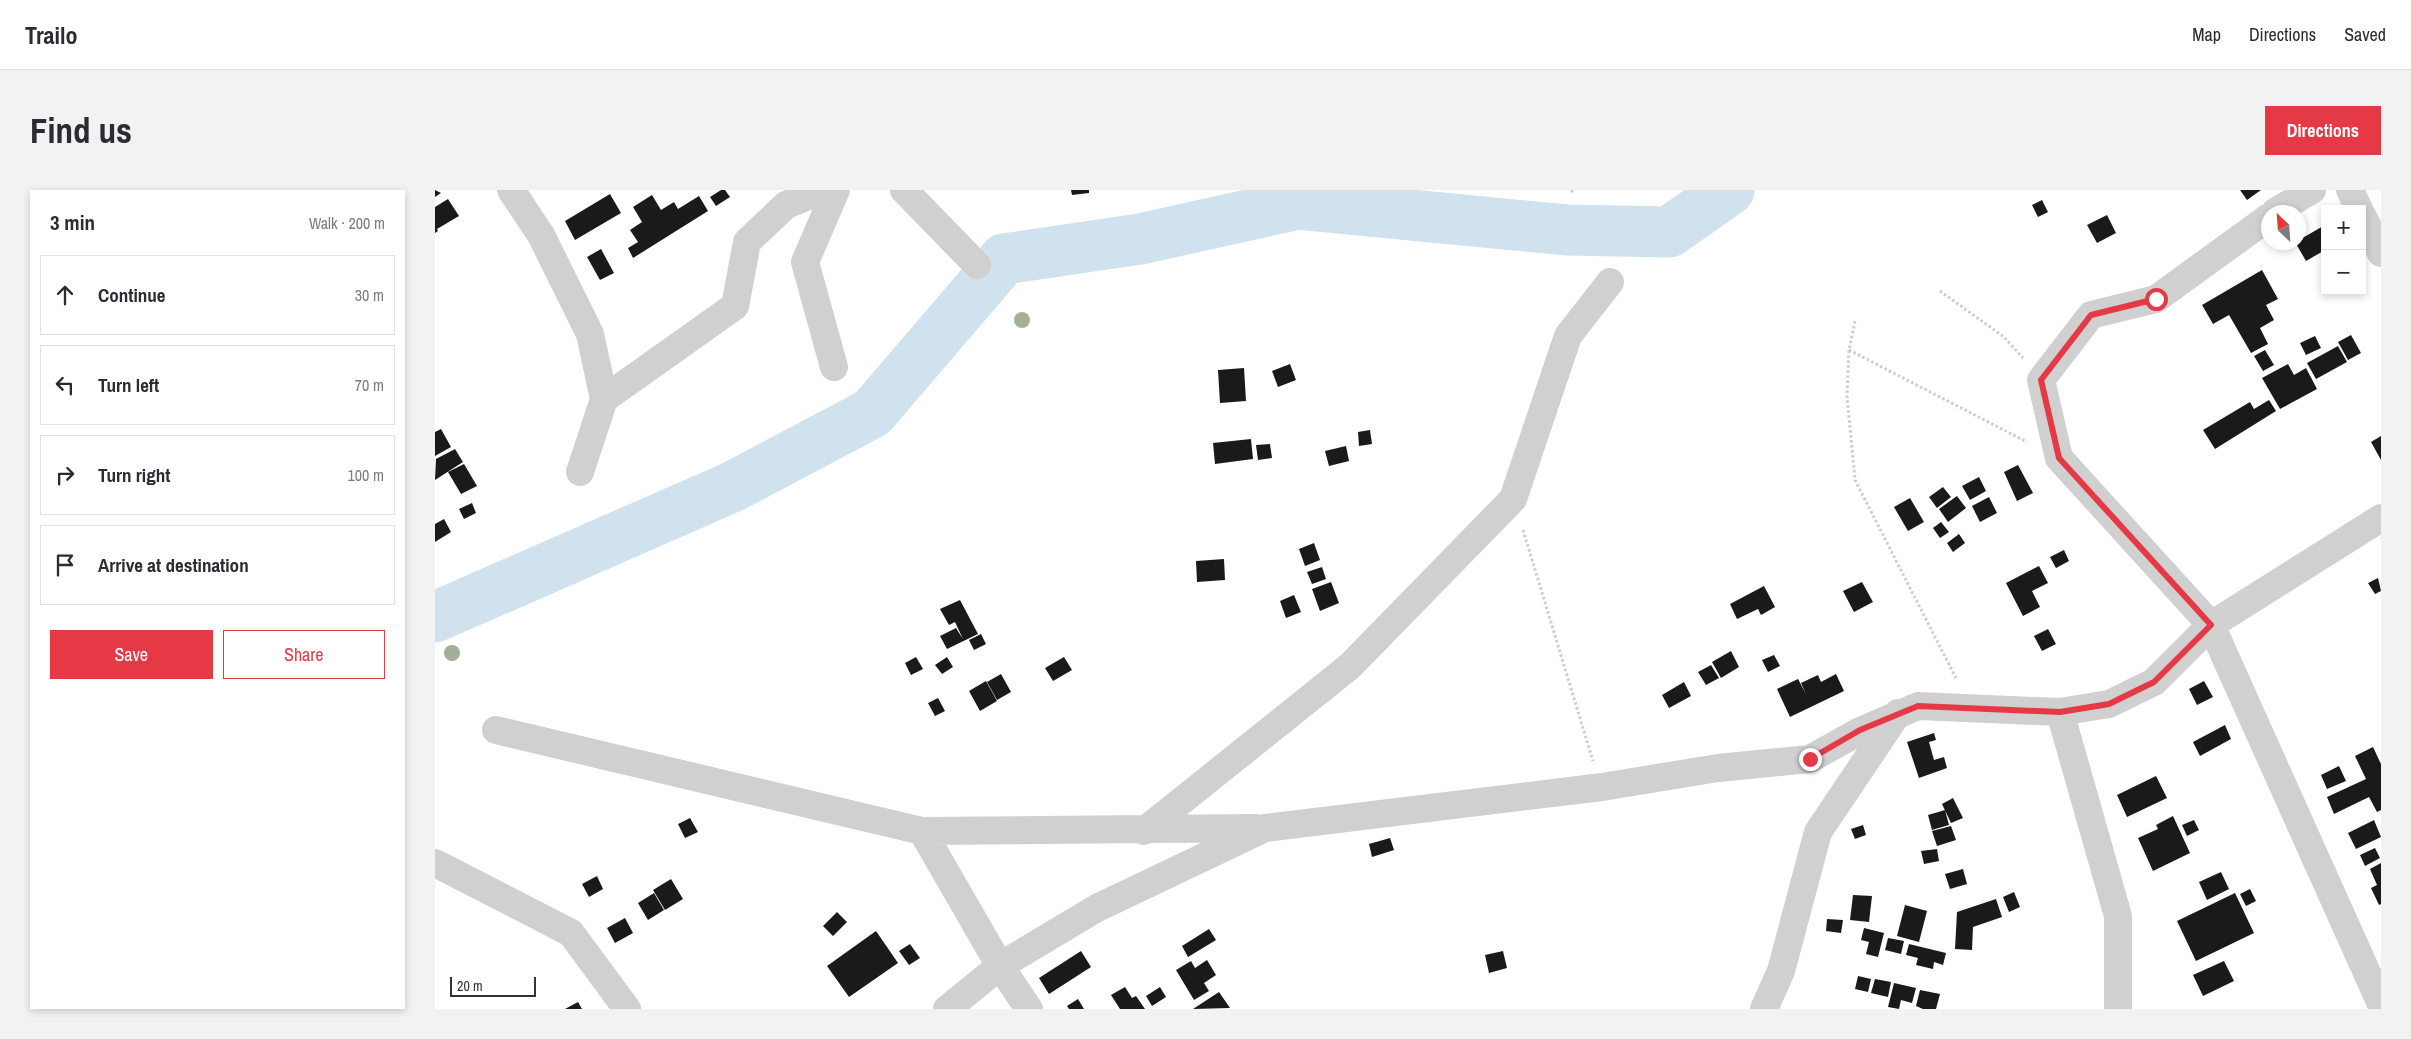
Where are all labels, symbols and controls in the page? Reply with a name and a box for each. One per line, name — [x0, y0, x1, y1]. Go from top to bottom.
text: Trailo — [25, 19, 78, 51]
text: Map — [2192, 22, 2221, 47]
text: Directions — [2249, 22, 2316, 47]
text: Saved — [2344, 22, 2386, 47]
button: Directions — [2265, 106, 2381, 155]
text: Find us — [30, 107, 132, 154]
north arrow — [2261, 205, 2306, 250]
map controls — [2321, 205, 2366, 295]
button: + — [2321, 205, 2366, 250]
text: 3 min — [50, 208, 95, 237]
text: Walk · 200 m — [309, 212, 385, 234]
button: − — [2321, 250, 2366, 295]
icon: ahead — [51, 281, 79, 309]
text: Continue — [98, 282, 166, 308]
text: 30 m — [355, 284, 384, 306]
route start — [2145, 288, 2168, 311]
icon: left — [51, 371, 79, 399]
text: Turn left — [98, 372, 159, 398]
text: 70 m — [355, 374, 384, 396]
icon: right — [51, 461, 79, 489]
text: Turn right — [98, 462, 170, 488]
text: 100 m — [348, 464, 384, 486]
icon: arrive — [51, 551, 79, 579]
text: Arrive at destination — [98, 552, 249, 578]
button: Save — [50, 630, 213, 679]
button: Share — [223, 630, 385, 679]
route end — [1799, 748, 1822, 771]
scale bar — [450, 974, 536, 997]
text: 20 m — [457, 977, 483, 995]

